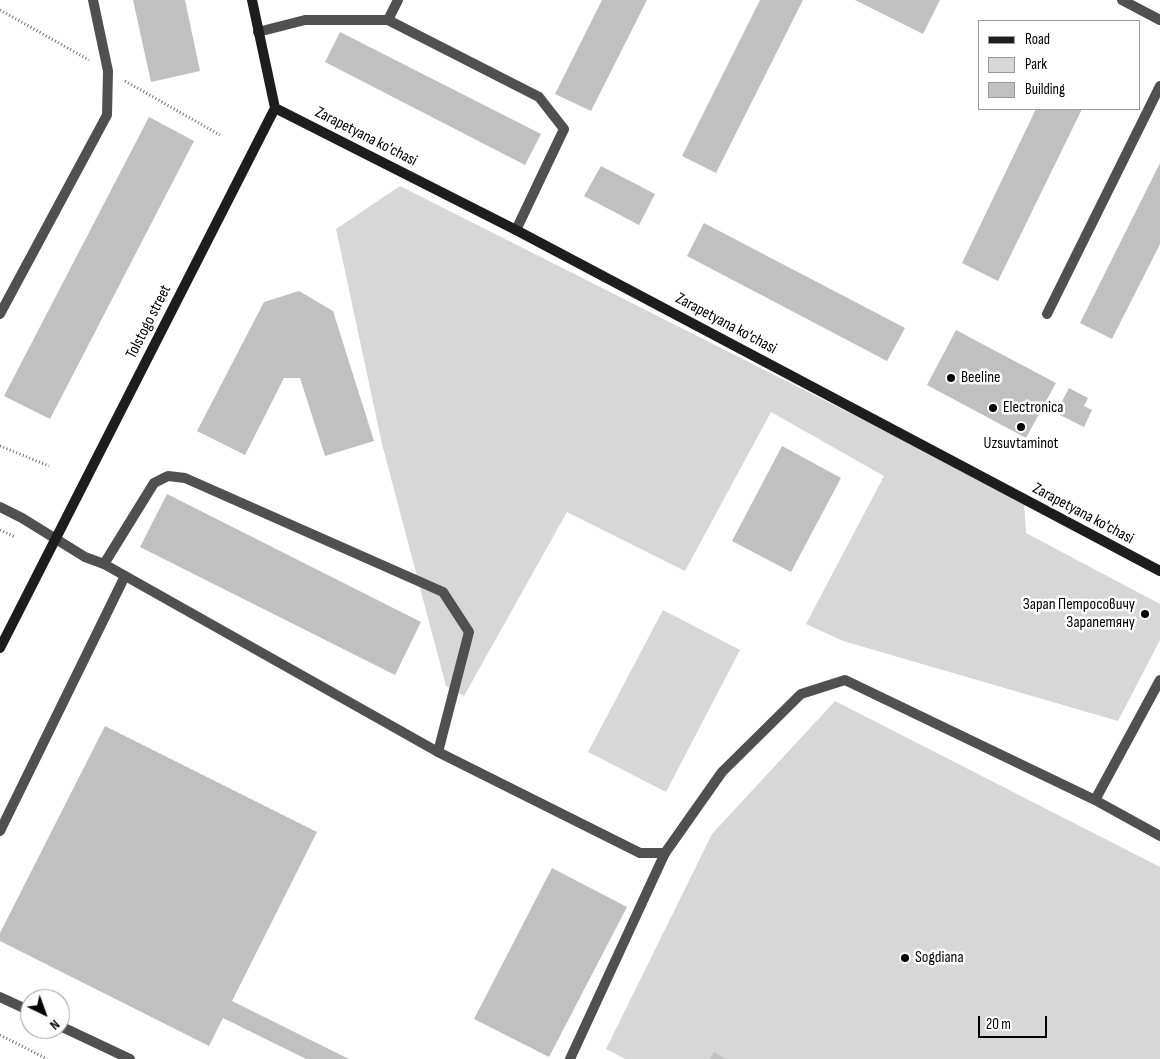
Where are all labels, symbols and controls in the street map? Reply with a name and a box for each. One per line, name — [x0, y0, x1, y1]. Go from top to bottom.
legend — [978, 20, 1140, 110]
text: Road — [1025, 30, 1050, 49]
text: Park — [1025, 55, 1047, 74]
text: Building — [1025, 80, 1065, 99]
street label: Zarapetyana ko'chasi — [312, 103, 420, 171]
street label: Tolstogo street — [122, 282, 176, 362]
street label: Zarapetyana ko'chasi — [672, 289, 780, 359]
place label: Beeline — [961, 368, 1001, 388]
marker: Beeline — [945, 372, 957, 384]
place label: Electronica — [1003, 398, 1063, 418]
marker: Electronica — [987, 402, 999, 414]
marker: Uzsuvtaminot — [1015, 421, 1027, 433]
place label: Uzsuvtaminot — [984, 434, 1058, 454]
street label: Zarapetyana ko'chasi — [1029, 479, 1137, 549]
place label: Зарап Петросовичу Зарапетяну — [1023, 595, 1135, 633]
marker: Зарап Петросовичу Зарапетяну — [1139, 608, 1151, 620]
place label: Sogdiana — [915, 948, 964, 968]
marker: Sogdiana — [899, 952, 911, 964]
north arrow — [20, 989, 70, 1039]
scale bar — [980, 1006, 1049, 1038]
text: 20 m — [986, 1015, 1011, 1034]
text: N — [46, 1016, 63, 1034]

